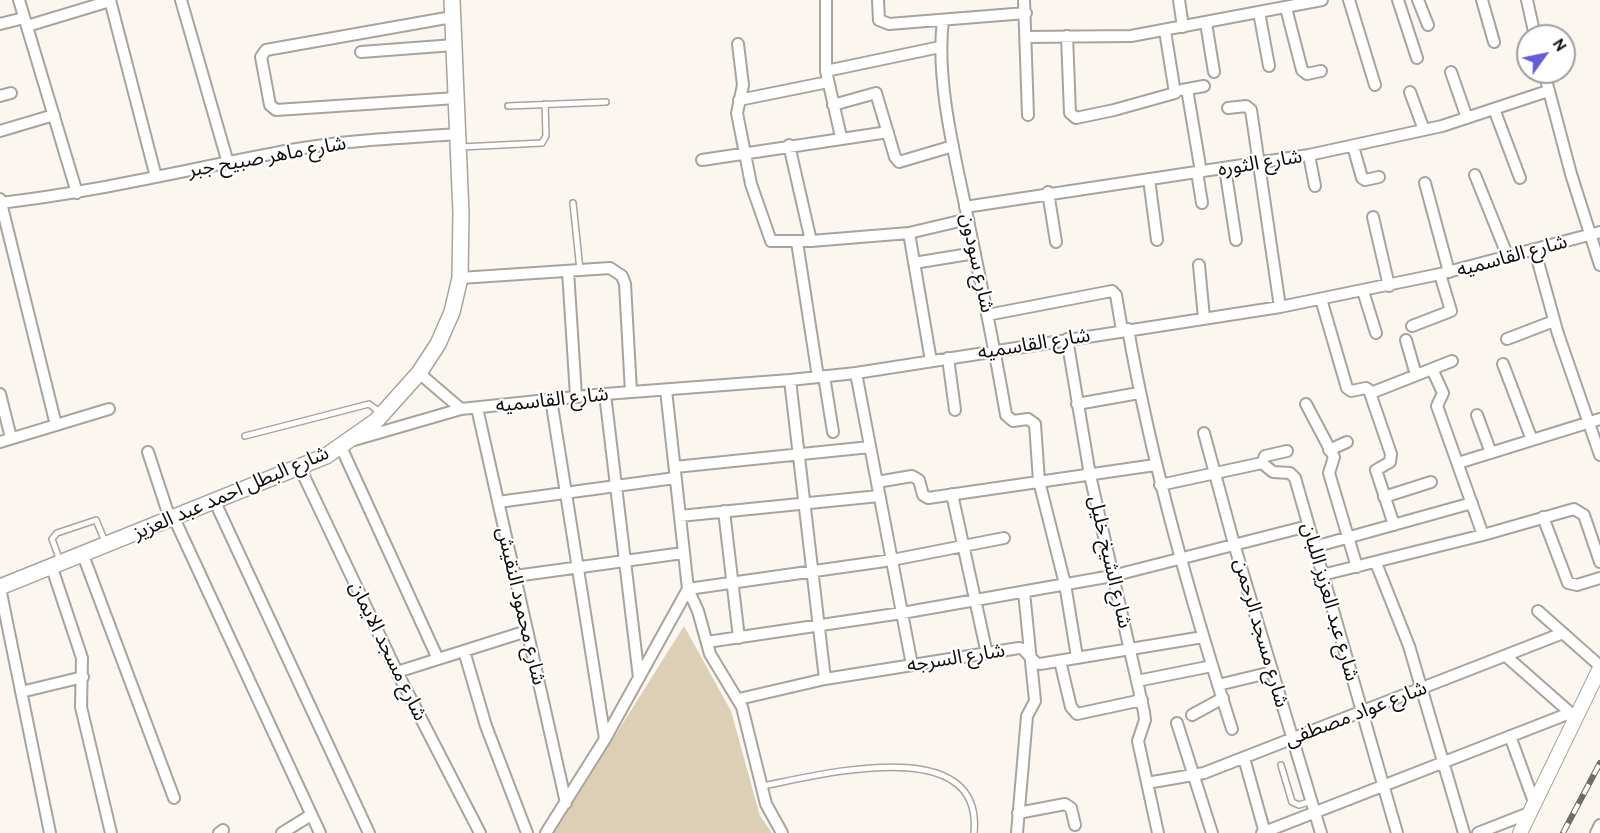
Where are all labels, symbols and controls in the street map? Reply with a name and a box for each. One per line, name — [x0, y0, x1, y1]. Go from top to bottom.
north arrow — [1516, 24, 1576, 84]
text: N — [1549, 35, 1571, 55]
street label: شارع ماهر صبيح جبر — [186, 131, 348, 183]
street label: شارع الثوره — [1216, 145, 1304, 181]
street label: شارع سودون — [955, 211, 999, 315]
street label: شارع القاسميه — [1454, 230, 1570, 282]
street label: شارع القاسميه — [976, 323, 1092, 365]
street label: شارع القاسميه — [494, 382, 610, 418]
street label: شارع البطل احمد عبد العزيز — [129, 441, 333, 545]
street label: شارع الشيخ خليل — [1083, 493, 1137, 631]
street label: شارع عبد العزيز اللبان — [1296, 520, 1364, 684]
street label: شارع محمود النقيش — [491, 525, 551, 687]
street label: شارع مسجد الرحمن — [1228, 556, 1294, 710]
street label: شارع مسجد الايمان — [344, 577, 432, 725]
street label: شارع السرجه — [905, 638, 1007, 678]
street label: شارع عواد مصطفى — [1282, 676, 1430, 752]

